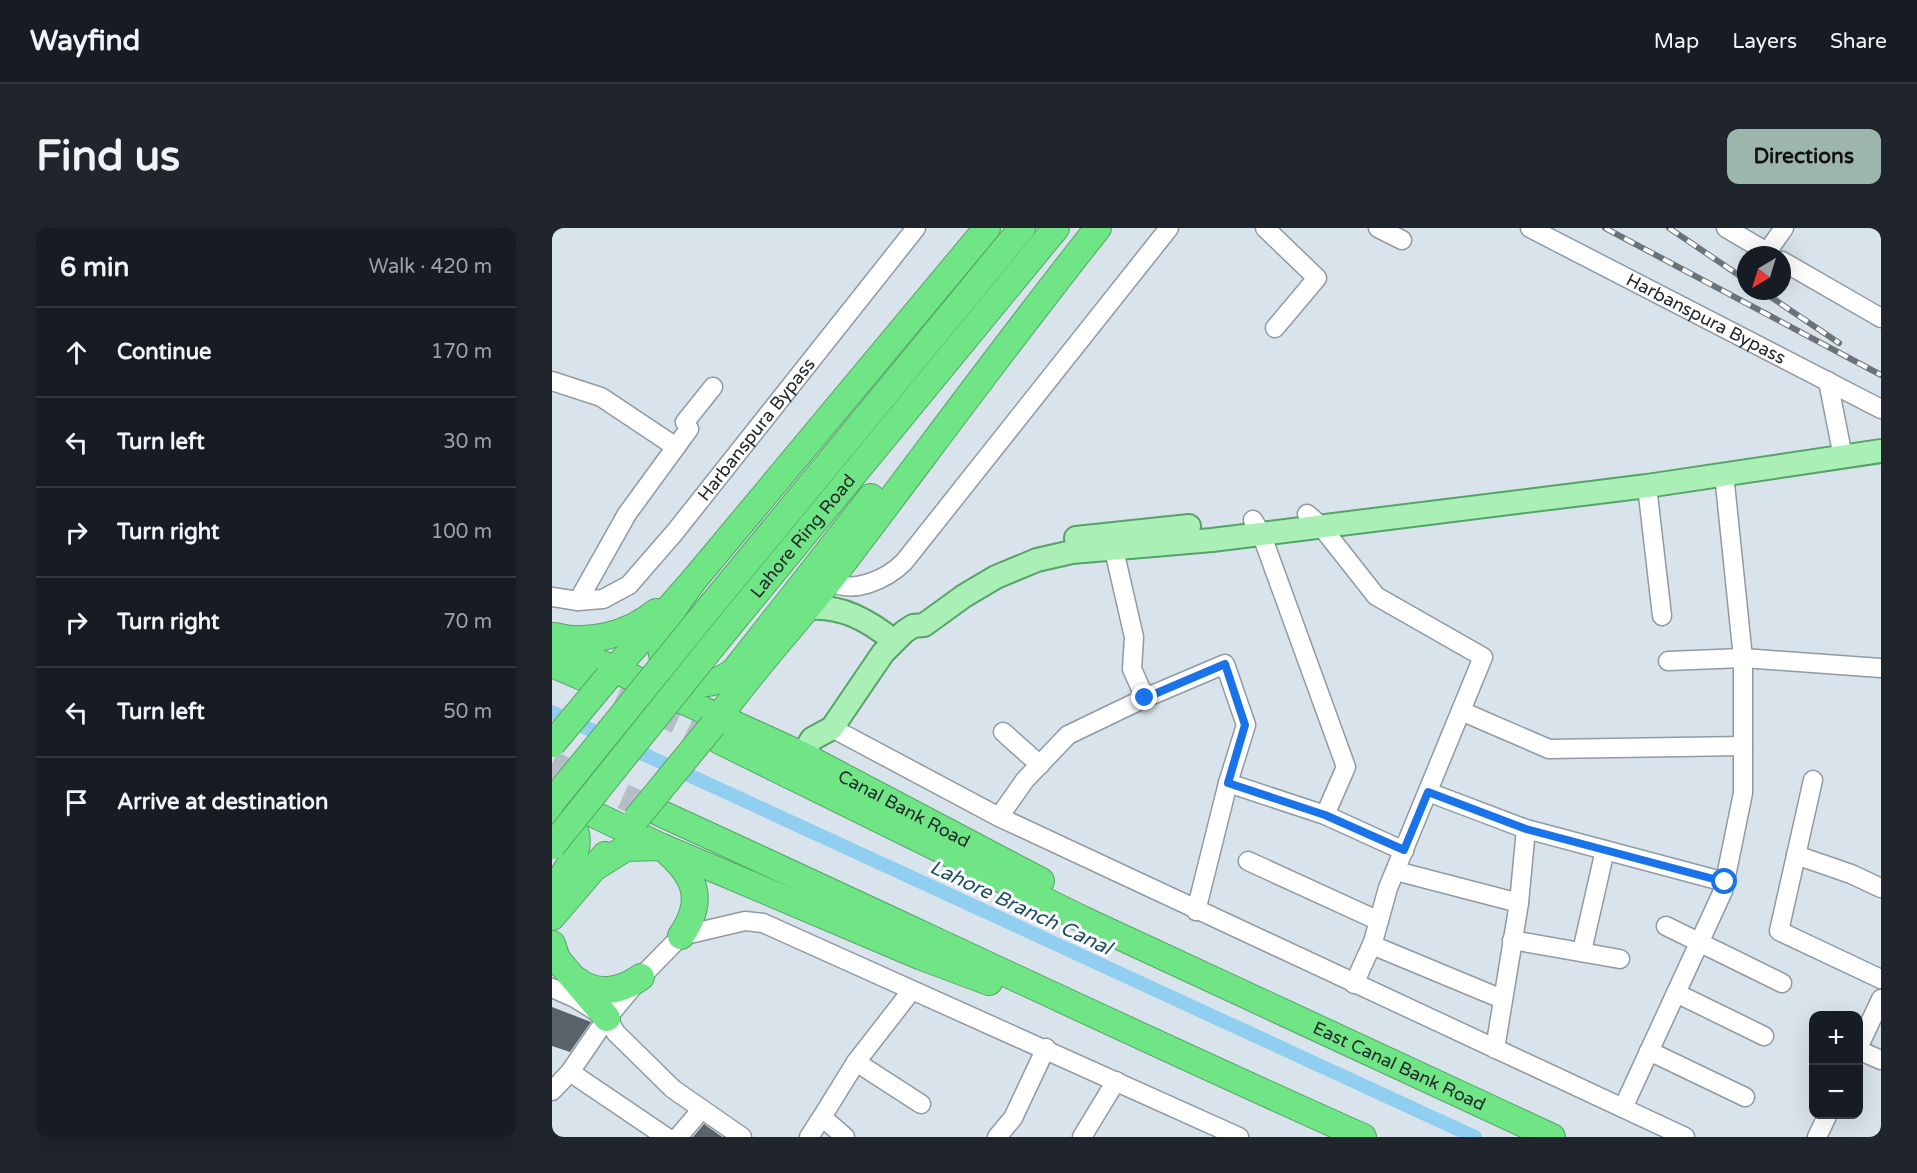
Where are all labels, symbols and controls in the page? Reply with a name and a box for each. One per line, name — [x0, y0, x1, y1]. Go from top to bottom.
text: Wayfind — [30, 24, 140, 58]
text: Map — [1654, 29, 1699, 54]
text: Layers — [1732, 29, 1797, 54]
text: Share — [1830, 29, 1887, 54]
button: Directions — [1727, 129, 1881, 184]
text: Find us — [36, 131, 180, 182]
north arrow — [1737, 246, 1791, 300]
text: 6 min — [60, 252, 129, 283]
text: Walk · 420 m — [369, 255, 492, 279]
street label: Harbanspura Bypass — [1623, 269, 1789, 369]
icon: ahead — [60, 336, 93, 369]
text: Continue — [117, 339, 212, 365]
text: 170 m — [431, 340, 492, 364]
street label: Harbanspura Bypass — [693, 353, 820, 505]
icon: left — [60, 426, 93, 459]
text: Turn left — [117, 429, 205, 455]
text: 30 m — [443, 430, 492, 454]
street label: Lahore Ring Road — [746, 470, 860, 602]
icon: right — [60, 516, 93, 549]
text: Turn right — [117, 519, 219, 545]
text: 100 m — [431, 520, 492, 544]
icon: right — [60, 606, 93, 639]
text: Turn right — [117, 609, 219, 635]
text: 70 m — [443, 610, 492, 634]
route end — [1131, 684, 1157, 710]
icon: left — [60, 696, 93, 729]
text: Turn left — [117, 699, 205, 725]
text: 50 m — [443, 700, 492, 724]
street label: Canal Bank Road — [834, 765, 974, 853]
icon: arrive — [60, 786, 93, 819]
text: Arrive at destination — [117, 789, 328, 815]
water label: Lahore Branch Canal — [926, 855, 1117, 961]
route start — [1711, 868, 1737, 894]
map controls — [1809, 1011, 1863, 1119]
button: + — [1809, 1011, 1863, 1065]
street label: East Canal Bank Road — [1309, 1017, 1489, 1116]
button: − — [1809, 1065, 1863, 1119]

